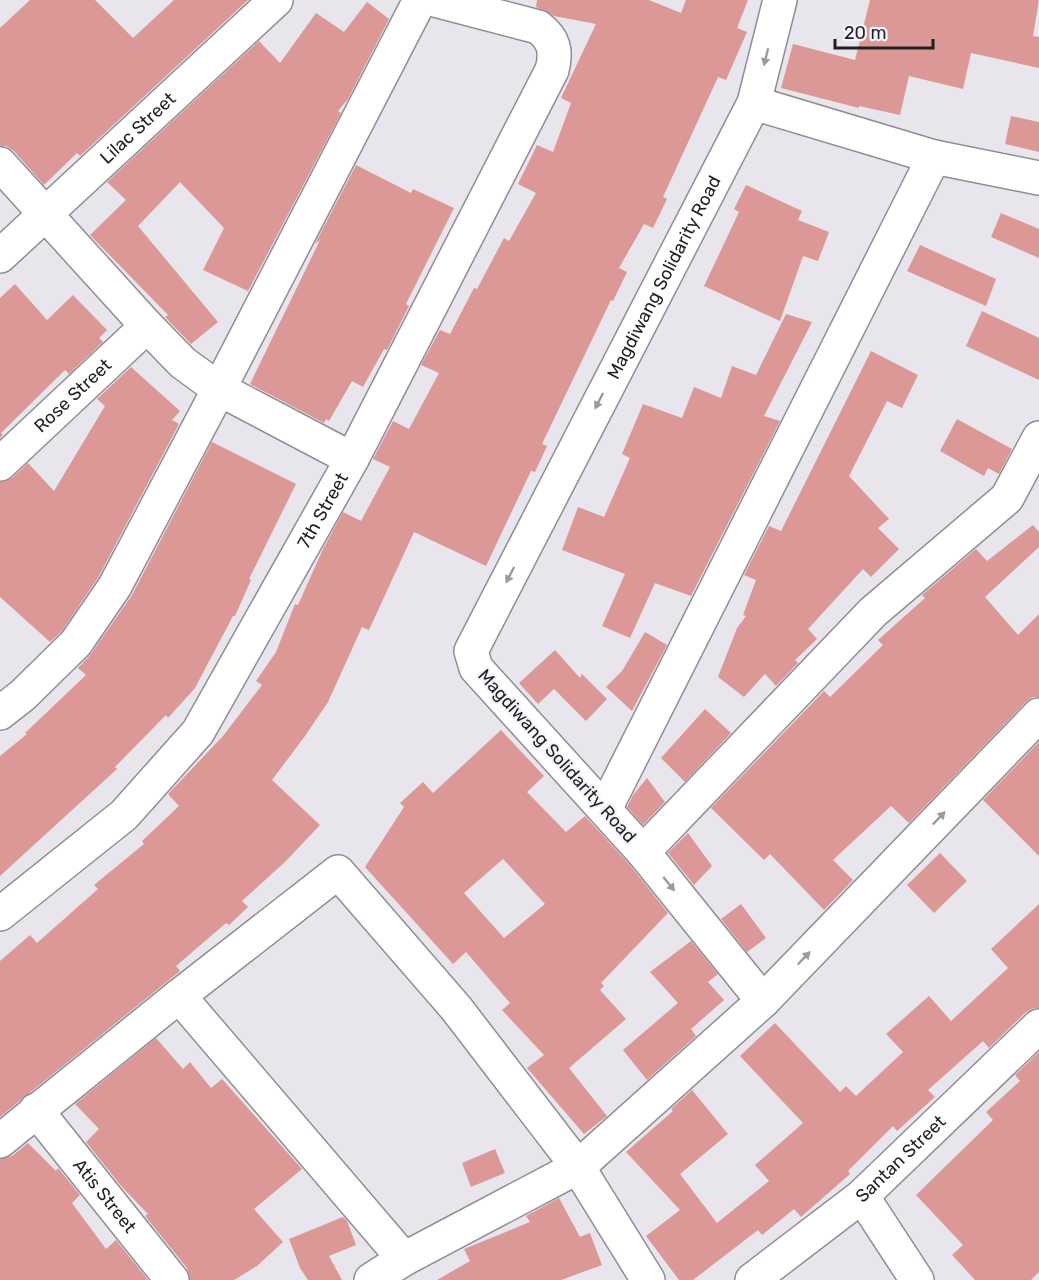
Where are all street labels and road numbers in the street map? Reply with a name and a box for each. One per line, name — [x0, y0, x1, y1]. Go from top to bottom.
street label: Lilac Street — [95, 88, 180, 169]
street label: Magdiwang Solidarity Road — [602, 172, 726, 383]
street label: Rose Street — [30, 354, 116, 437]
street label: 7th Street — [293, 469, 353, 553]
street label: Magdiwang Solidarity Road — [473, 665, 641, 847]
street label: Santan Street — [851, 1111, 950, 1207]
street label: Atis Street — [68, 1154, 141, 1237]

